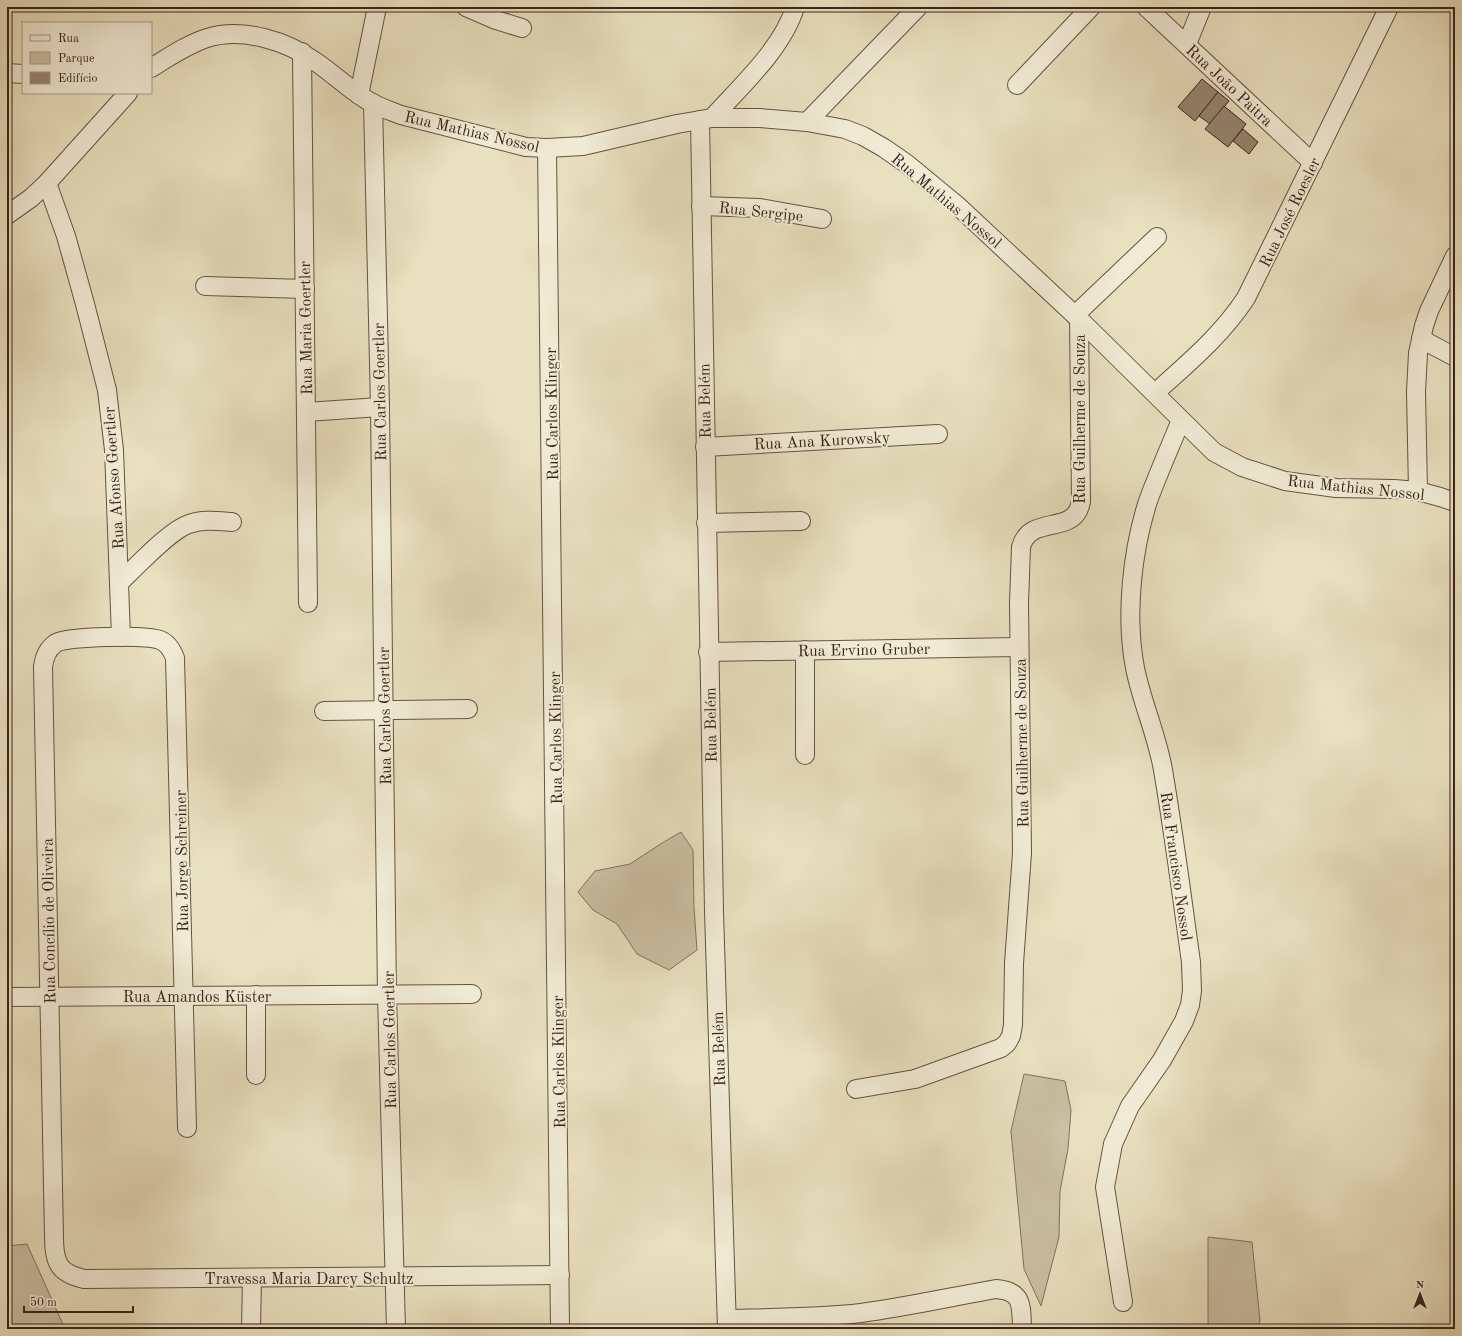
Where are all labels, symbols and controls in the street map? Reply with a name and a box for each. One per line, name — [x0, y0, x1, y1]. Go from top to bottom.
legend — [22, 22, 152, 94]
text: Rua — [58, 33, 79, 45]
street label: Rua João Paitra — [1182, 43, 1275, 130]
text: Parque — [58, 53, 95, 65]
text: Edifício — [58, 73, 97, 85]
street label: Rua Mathias Nossol — [402, 110, 541, 156]
street label: Rua Mathias Nossol — [888, 151, 1004, 252]
street label: Rua José Roesler — [1257, 155, 1324, 270]
street label: Rua Sergipe — [718, 201, 804, 225]
street label: Rua Maria Goertler — [298, 260, 316, 395]
street label: Rua Carlos Goertler — [372, 322, 390, 461]
street label: Rua Guilherme de Souza — [1073, 334, 1089, 504]
street label: Rua Carlos Klinger — [544, 347, 562, 481]
street label: Rua Belém — [697, 363, 715, 439]
street label: Rua Afonso Goertler — [102, 406, 128, 550]
street label: Rua Ana Kurowsky — [753, 430, 891, 454]
street label: Rua Mathias Nossol — [1286, 474, 1425, 504]
street label: Rua Ervino Gruber — [798, 642, 931, 660]
street label: Rua Carlos Goertler — [377, 646, 395, 785]
street label: Rua Guilherme de Souza — [1014, 658, 1032, 828]
street label: Rua Carlos Klinger — [548, 671, 566, 805]
street label: Rua Belém — [703, 687, 721, 763]
street label: Rua Jorge Schreiner — [174, 789, 192, 932]
street label: Rua Francisco Nossol — [1157, 791, 1193, 942]
street label: Rua Concílio de Oliveira — [41, 838, 59, 1004]
street label: Rua Carlos Goertler — [382, 970, 400, 1109]
street label: Rua Amandos Küster — [123, 990, 272, 1006]
street label: Rua Carlos Klinger — [551, 995, 569, 1129]
street label: Rua Belém — [711, 1011, 729, 1087]
street label: Travessa Maria Darcy Schultz — [204, 1272, 414, 1288]
north arrow — [1400, 1274, 1440, 1314]
text: N — [1416, 1280, 1425, 1291]
scale bar — [24, 1288, 133, 1314]
text: 50 m — [30, 1296, 57, 1309]

